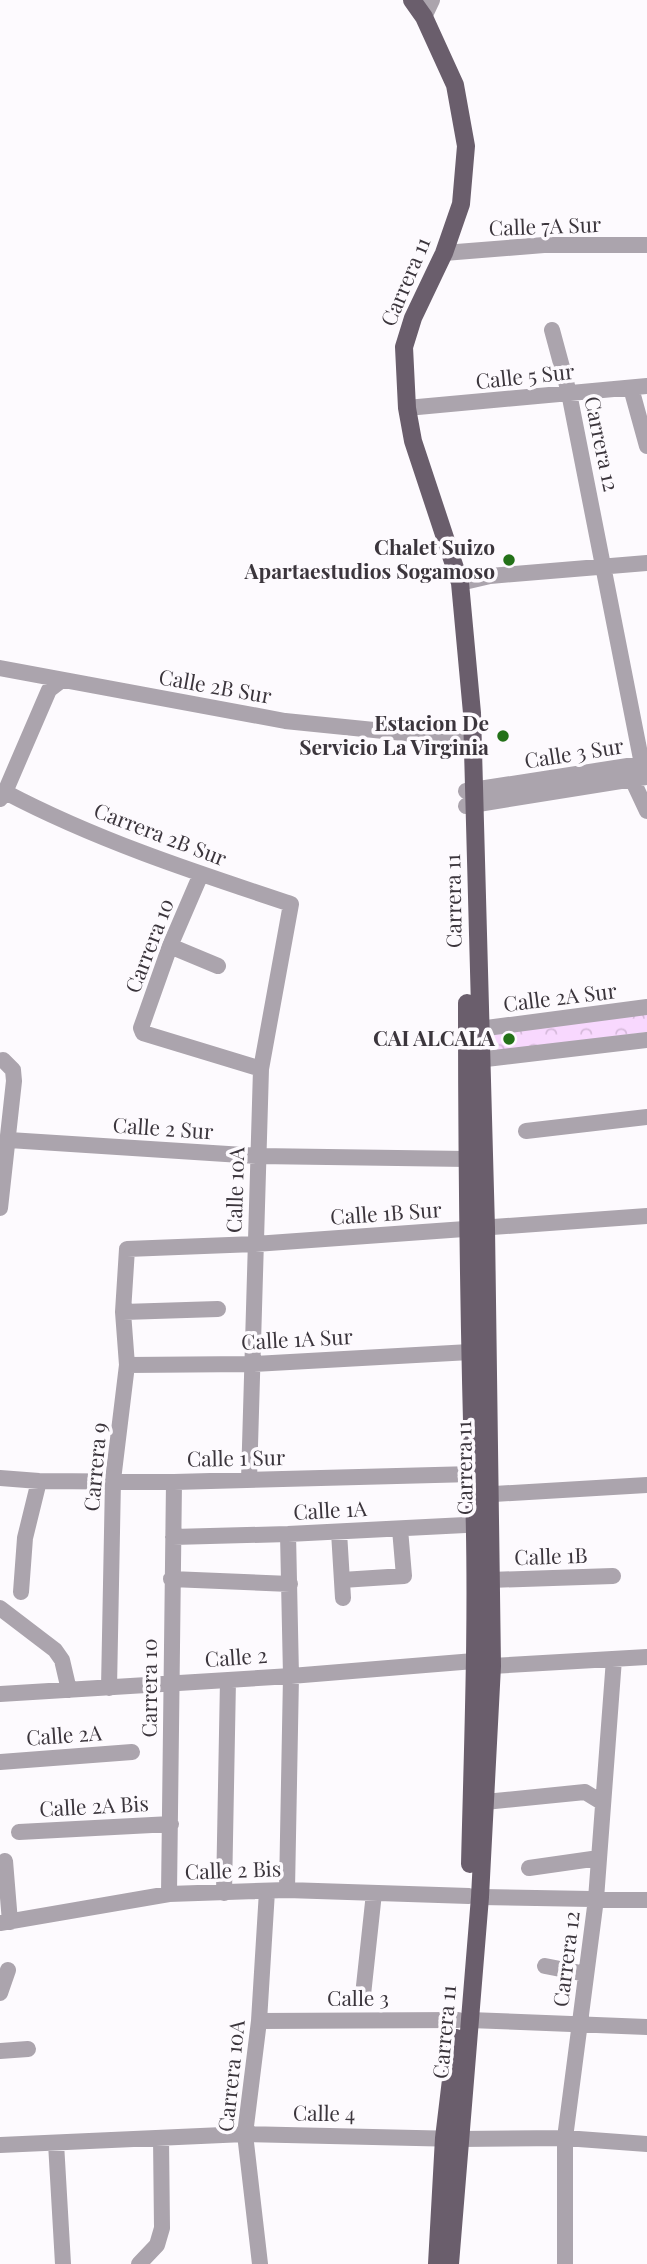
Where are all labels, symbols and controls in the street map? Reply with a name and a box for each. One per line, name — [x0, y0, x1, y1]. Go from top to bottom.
street label: Calle 7A Sur — [488, 209, 602, 241]
street label: Carrera 11 — [373, 232, 436, 330]
street label: Calle 5 Sur — [474, 356, 576, 394]
street label: Carrera 12 — [579, 394, 627, 494]
place label: Chalet Suizo Apartaestudios Sogamoso — [244, 532, 495, 584]
marker: Chalet Suizo Apartaestudios Sogamoso — [501, 552, 517, 568]
street label: Calle 2B Sur — [157, 661, 274, 709]
place label: Estacion De Servicio La Virginia — [299, 708, 489, 760]
marker: Estacion De Servicio La Virginia — [495, 728, 511, 744]
street label: Calle 3 Sur — [522, 730, 626, 774]
street label: Carrera 2B Sur — [90, 795, 232, 871]
street label: Carrera 11 — [437, 854, 467, 948]
street label: Carrera 10 — [117, 894, 179, 996]
street label: Calle 2A Sur — [501, 975, 619, 1017]
place label: CAI ALCALA — [373, 1023, 496, 1051]
marker: CAI ALCALA — [501, 1031, 517, 1047]
street label: Calle 2 Sur — [112, 1110, 215, 1145]
street label: Calle 10A — [219, 1146, 250, 1233]
street label: Calle 1B Sur — [329, 1194, 443, 1230]
street label: Calle 1A Sur — [240, 1321, 354, 1355]
street label: Carrera 9 — [76, 1421, 112, 1513]
street label: Carrera 11 — [448, 1421, 478, 1515]
street label: Calle 1 Sur — [187, 1442, 286, 1472]
street label: Calle 1A — [292, 1493, 368, 1525]
street label: Calle 1B — [514, 1540, 588, 1570]
street label: Carrera 10 — [134, 1639, 162, 1737]
street label: Calle 2 — [204, 1640, 268, 1672]
street label: Calle 2A — [25, 1717, 103, 1751]
street label: Calle 2A Bis — [38, 1788, 149, 1822]
street label: Calle 2 Bis — [184, 1853, 282, 1885]
street label: Carrera 12 — [545, 1909, 585, 2008]
street label: Calle 3 — [327, 1983, 389, 2011]
street label: Carrera 11 — [425, 1983, 461, 2080]
street label: Carrera 10A — [210, 2018, 250, 2133]
street label: Calle 4 — [293, 2097, 356, 2127]

